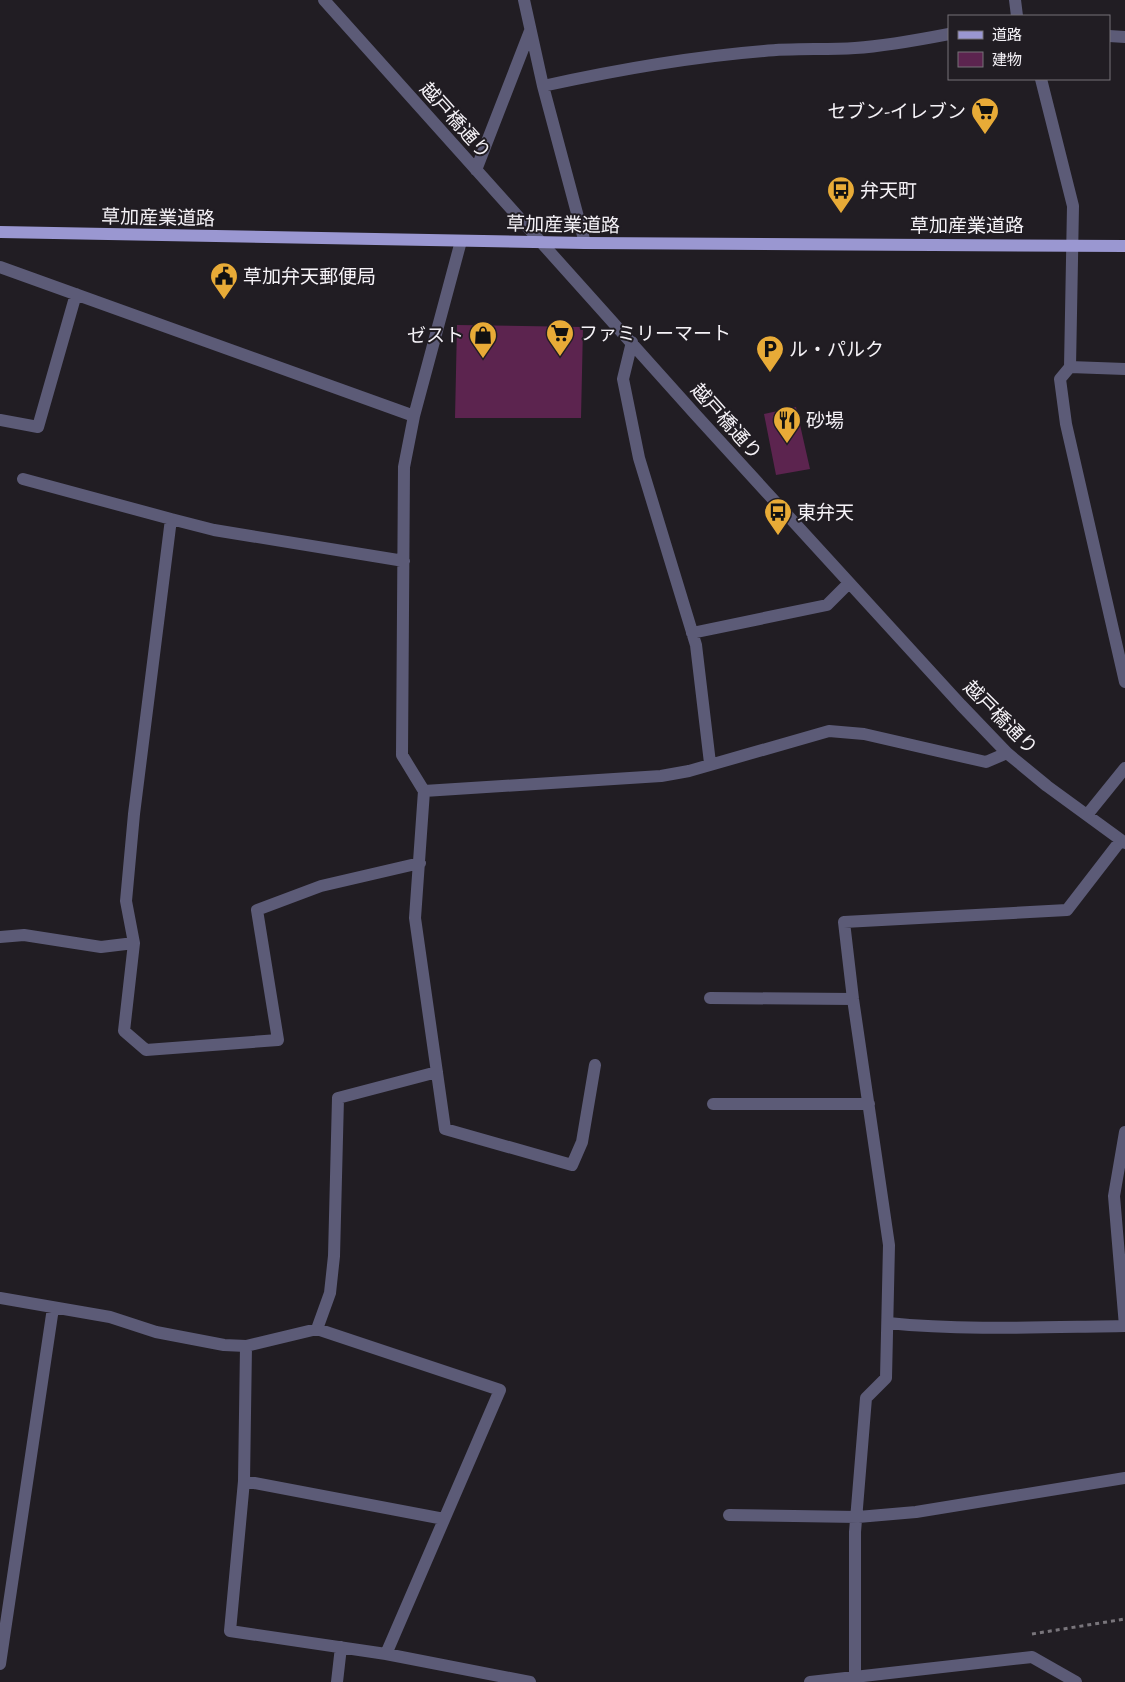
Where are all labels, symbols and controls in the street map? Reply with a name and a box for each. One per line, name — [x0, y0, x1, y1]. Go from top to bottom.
legend — [948, 15, 1110, 80]
text: 道路 — [992, 27, 1022, 43]
text: 建物 — [992, 52, 1022, 68]
street label: 越戸橋通り — [416, 79, 494, 163]
supermarket icon: セブン-イレブン — [970, 96, 1000, 135]
place label: セブン-イレブン — [827, 101, 966, 122]
bus stop icon: 弁天町 — [826, 175, 856, 214]
place label: 弁天町 — [860, 180, 917, 201]
street label: 草加産業道路 — [101, 207, 215, 229]
street label: 草加産業道路 — [506, 214, 620, 236]
street label: 草加産業道路 — [910, 216, 1024, 236]
public building icon: 草加弁天郵便局 — [209, 261, 239, 300]
place label: 草加弁天郵便局 — [243, 266, 376, 287]
supermarket icon: ファミリーマート — [545, 318, 575, 357]
shop icon: ゼスト — [468, 320, 498, 359]
place label: ファミリーマート — [579, 325, 731, 344]
place label: ゼスト — [407, 326, 464, 346]
parking icon: ル・パルク — [755, 334, 785, 373]
place label: ル・パルク — [789, 340, 884, 360]
street label: 越戸橋通り — [687, 380, 765, 464]
restaurant icon: 砂場 — [772, 405, 802, 444]
place label: 砂場 — [806, 411, 844, 431]
bus stop icon: 東弁天 — [763, 497, 793, 536]
place label: 東弁天 — [797, 502, 854, 523]
street label: 越戸橋通り — [960, 677, 1041, 758]

